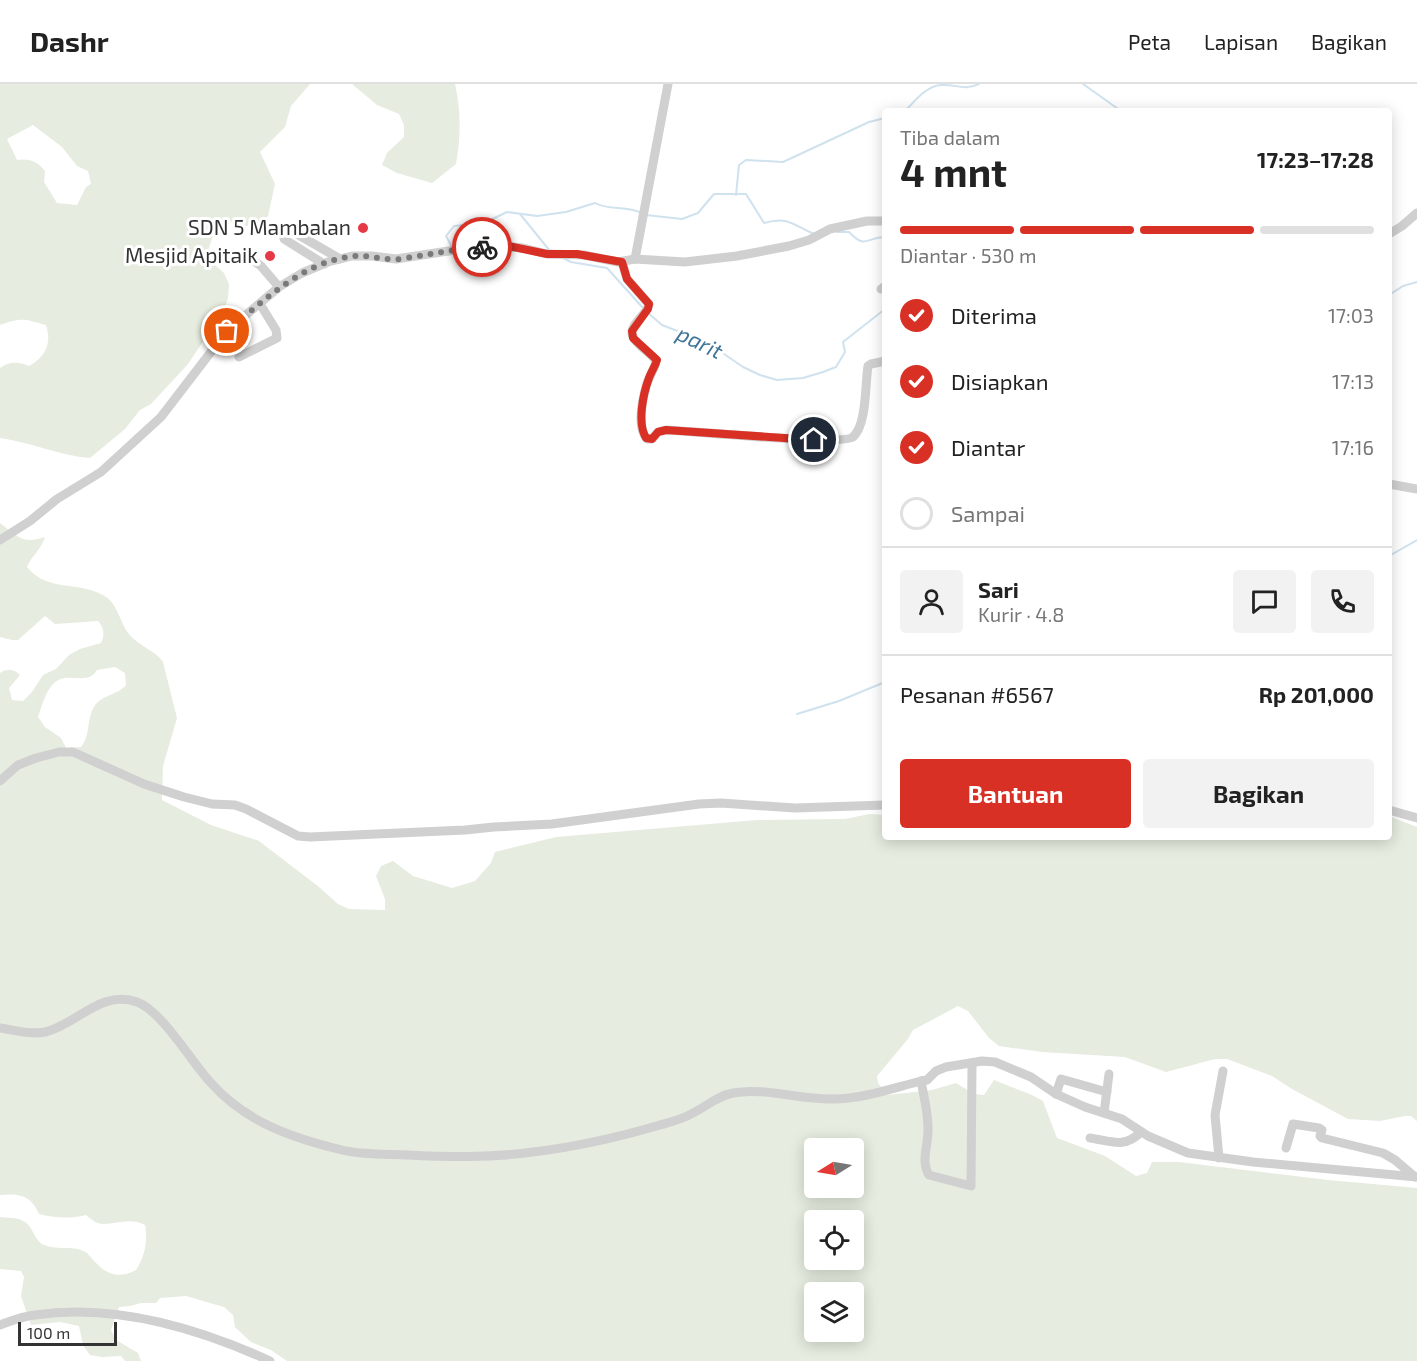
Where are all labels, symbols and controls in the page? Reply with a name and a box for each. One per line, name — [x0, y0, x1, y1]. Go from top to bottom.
text: Dashr — [30, 24, 109, 58]
text: Peta — [1128, 29, 1171, 54]
text: Lapisan — [1204, 29, 1278, 54]
text: Bagikan — [1311, 29, 1387, 54]
text: Tiba dalam — [900, 125, 1000, 149]
text: 17:23–17:28 — [1257, 146, 1374, 172]
text: 4 mnt — [900, 148, 1007, 195]
place label: SDN 5 Mambalan — [188, 214, 351, 239]
courier — [452, 217, 512, 277]
marker: SDN 5 Mambalan — [356, 221, 370, 235]
icon: bike — [466, 231, 499, 264]
place label: Mesjid Apitaik — [125, 242, 258, 268]
text: Diantar · 530 m — [900, 243, 1037, 267]
marker: Mesjid Apitaik — [263, 249, 277, 263]
icon: check — [900, 299, 933, 332]
text: Diterima — [951, 302, 1037, 328]
text: 17:03 — [1328, 303, 1374, 327]
pin — [201, 305, 252, 356]
icon: bag — [210, 314, 243, 347]
water label: parit — [673, 319, 728, 364]
icon: check — [900, 365, 933, 398]
text: Disiapkan — [951, 368, 1049, 394]
text: 17:13 — [1332, 369, 1374, 393]
pin — [788, 414, 839, 465]
icon: home — [797, 423, 830, 456]
icon: check — [900, 431, 933, 464]
text: Diantar — [951, 434, 1025, 460]
text: 17:16 — [1332, 435, 1374, 459]
text: Sampai — [951, 500, 1025, 526]
button: person — [900, 570, 963, 633]
button: chat — [1233, 570, 1296, 633]
button: phone — [1311, 570, 1374, 633]
text: Sari — [978, 576, 1019, 602]
text: Kurir · 4.8 — [978, 602, 1064, 626]
text: Pesanan #6567 — [900, 681, 1054, 707]
text: Rp 201,000 — [1259, 681, 1374, 707]
button: Bantuan — [900, 759, 1131, 828]
button: Bagikan — [1143, 759, 1374, 828]
north arrow — [804, 1138, 864, 1198]
map controls — [804, 1138, 864, 1342]
button: locate — [804, 1210, 864, 1270]
button: layers — [804, 1282, 864, 1342]
scale bar — [18, 1319, 117, 1346]
text: 100 m — [27, 1323, 70, 1342]

